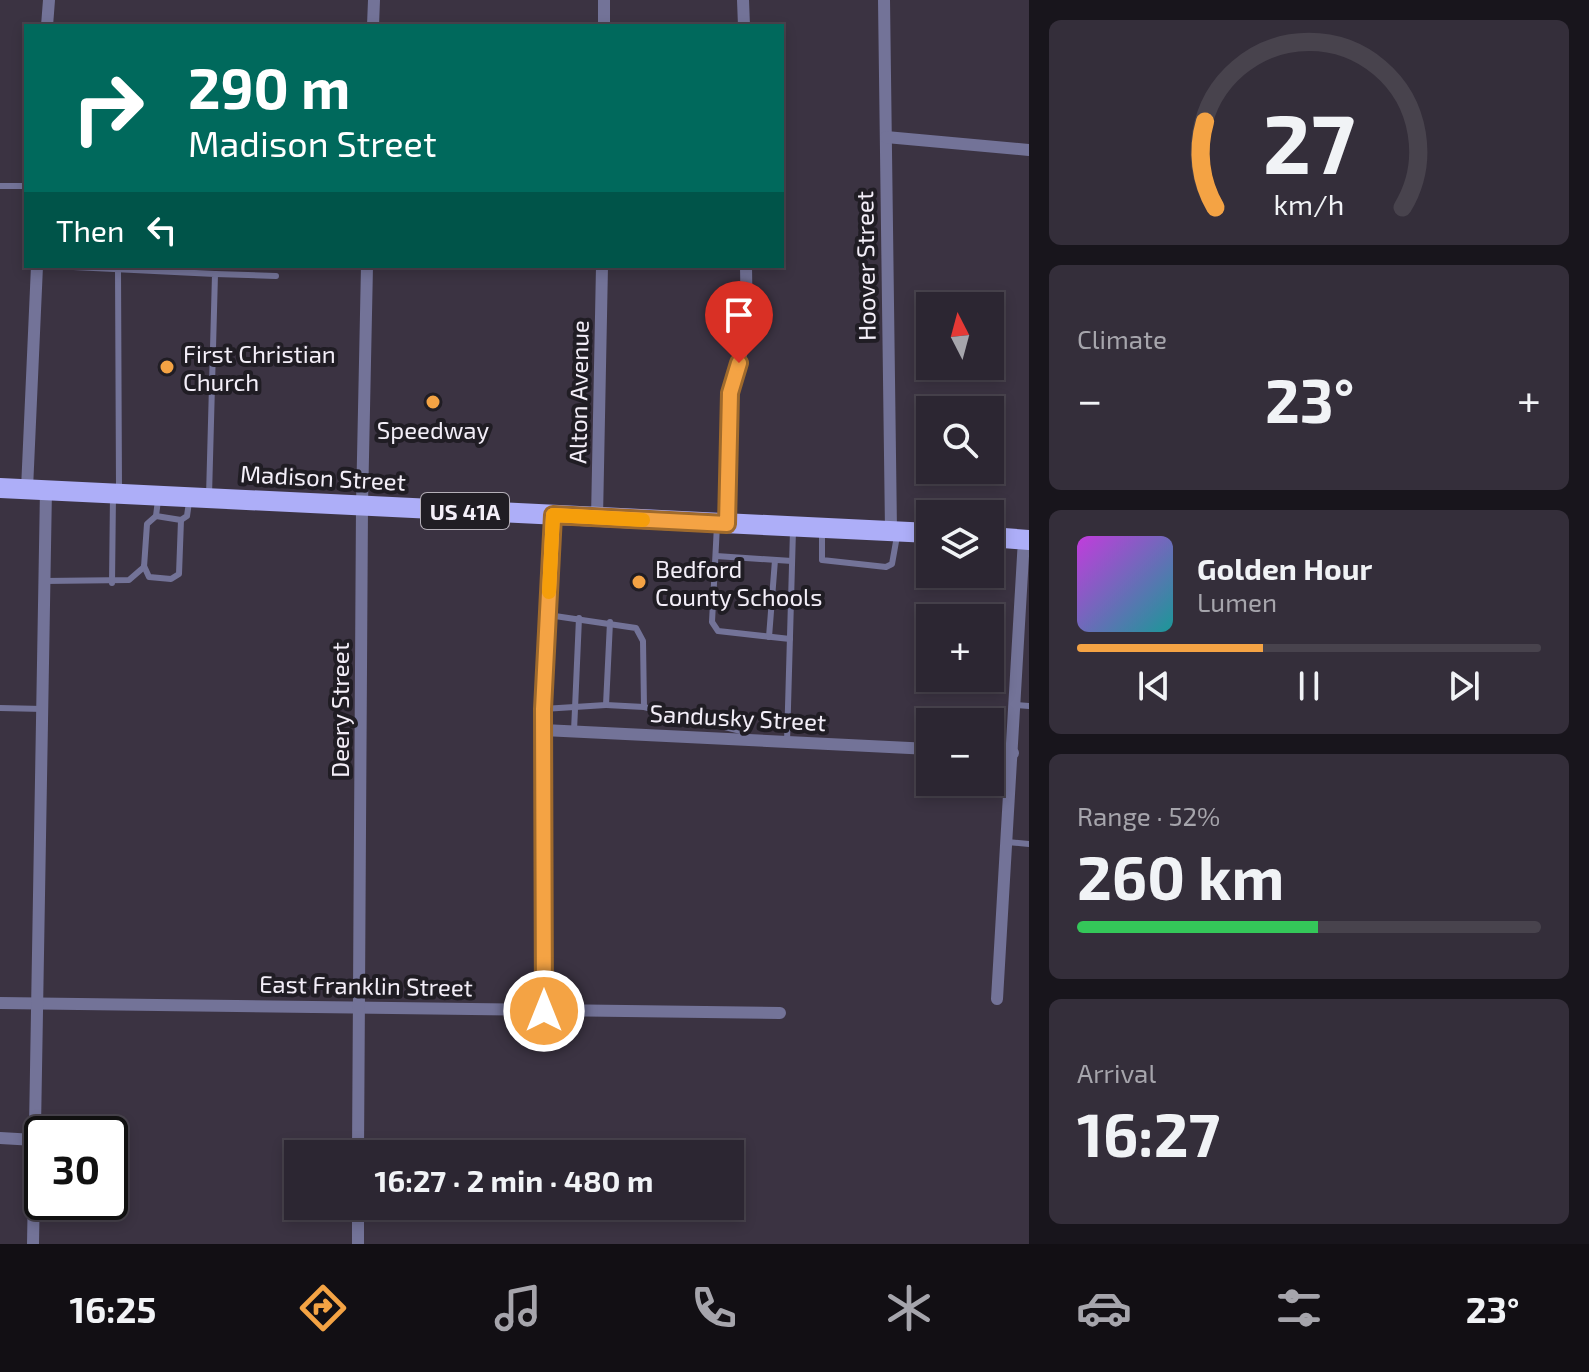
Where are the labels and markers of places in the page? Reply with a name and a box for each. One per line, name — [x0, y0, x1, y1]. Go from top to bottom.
pin — [705, 281, 773, 363]
place label: First Christian Church — [183, 339, 336, 396]
marker: First Christian Church — [158, 358, 176, 376]
marker: Speedway — [424, 393, 442, 411]
place label: Speedway — [377, 415, 490, 444]
place label: Bedford County Schools — [655, 554, 822, 611]
marker: Bedford County Schools — [630, 573, 648, 591]

